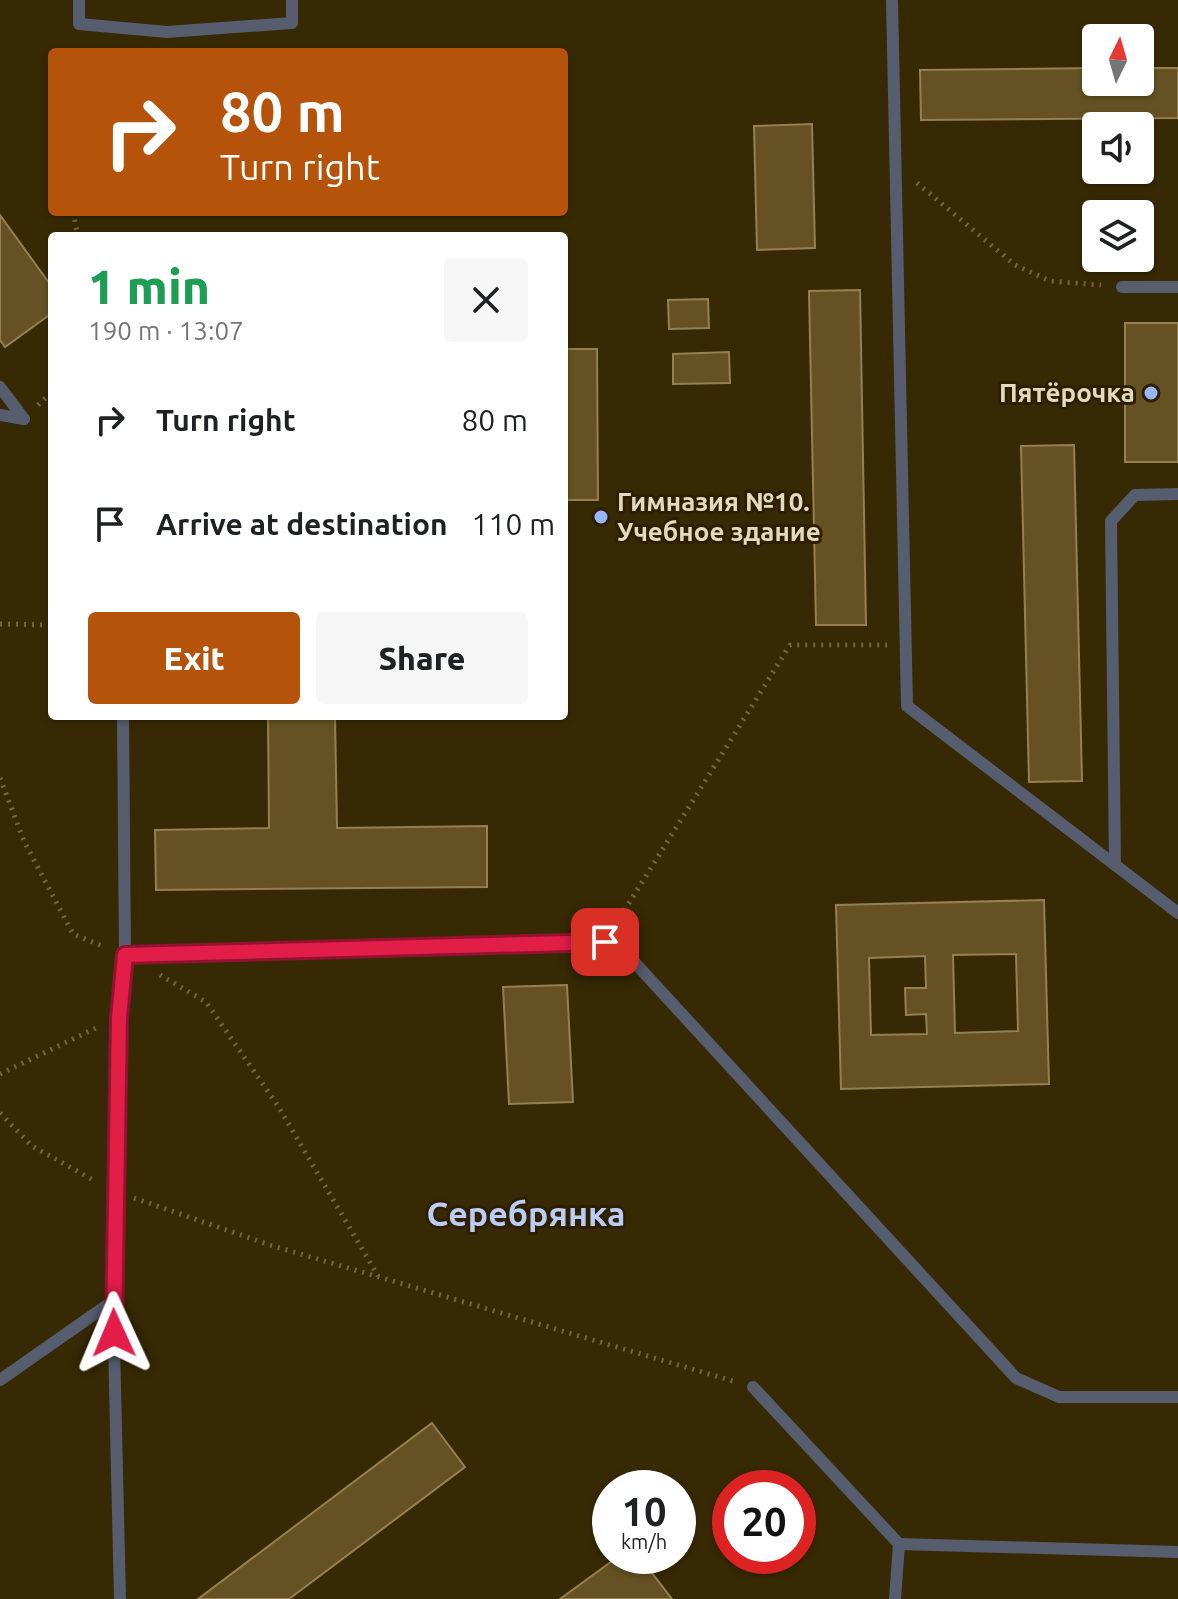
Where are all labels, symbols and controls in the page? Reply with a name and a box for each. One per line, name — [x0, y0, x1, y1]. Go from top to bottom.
north arrow — [1082, 24, 1154, 96]
map controls — [1082, 24, 1154, 272]
icon: right — [88, 80, 192, 184]
text: 80 m — [220, 80, 345, 143]
button: sound — [1082, 112, 1154, 184]
text: Turn right — [220, 146, 380, 187]
button: layers — [1082, 200, 1154, 272]
button: close — [444, 258, 528, 342]
text: 1 min — [88, 259, 210, 313]
text: 190 m · 13:07 — [88, 316, 244, 345]
place label: Пятёрочка — [999, 378, 1135, 407]
marker: Пятёрочка — [1142, 384, 1160, 402]
icon: right — [88, 398, 132, 442]
text: Turn right — [156, 403, 296, 437]
text: 80 m — [461, 403, 528, 437]
place label: Гимназия №10. Учебное здание — [617, 487, 821, 546]
icon: arrive — [88, 502, 132, 546]
text: Arrive at destination — [156, 507, 448, 541]
text: 110 m — [472, 507, 555, 541]
marker: Гимназия №10. Учебное здание — [592, 508, 610, 526]
button: Exit — [88, 612, 300, 704]
button: Share — [316, 612, 528, 704]
pin — [571, 908, 639, 976]
icon: arrive — [583, 920, 627, 964]
district label: Серебрянка — [426, 1194, 626, 1232]
position arrow — [72, 1291, 156, 1375]
speed limit sign: 20 — [712, 1470, 816, 1574]
text: 10 — [621, 1489, 667, 1534]
text: km/h — [621, 1530, 667, 1553]

